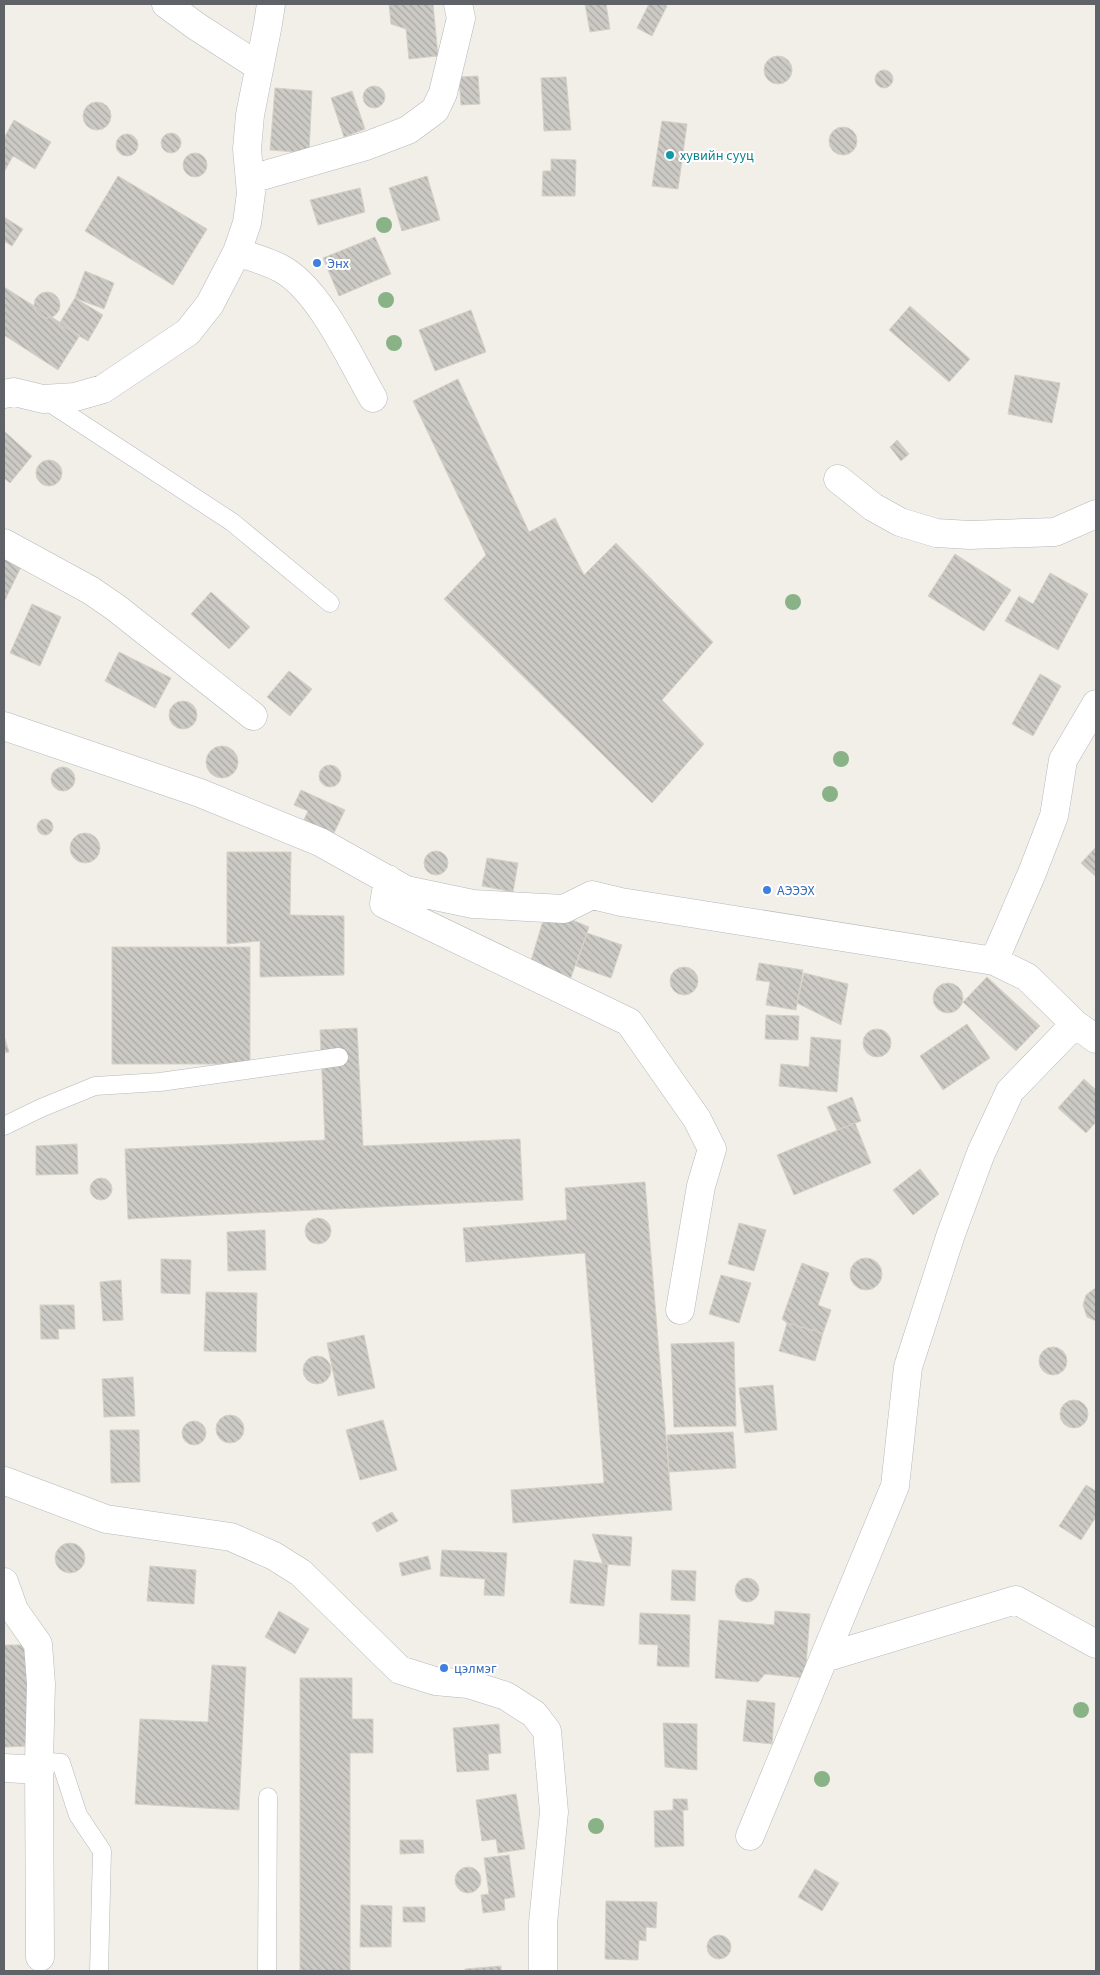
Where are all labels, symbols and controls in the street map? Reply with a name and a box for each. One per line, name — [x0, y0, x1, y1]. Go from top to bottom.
place label: хувийн сууц — [680, 146, 754, 166]
marker: хувийн сууц — [664, 149, 676, 161]
place label: Энх — [327, 254, 350, 274]
marker: Энх — [311, 257, 323, 269]
place label: АЭЭЭХ — [777, 881, 815, 901]
marker: АЭЭЭХ — [761, 884, 773, 896]
place label: цэлмэг — [454, 1659, 497, 1679]
marker: цэлмэг — [438, 1662, 450, 1674]

